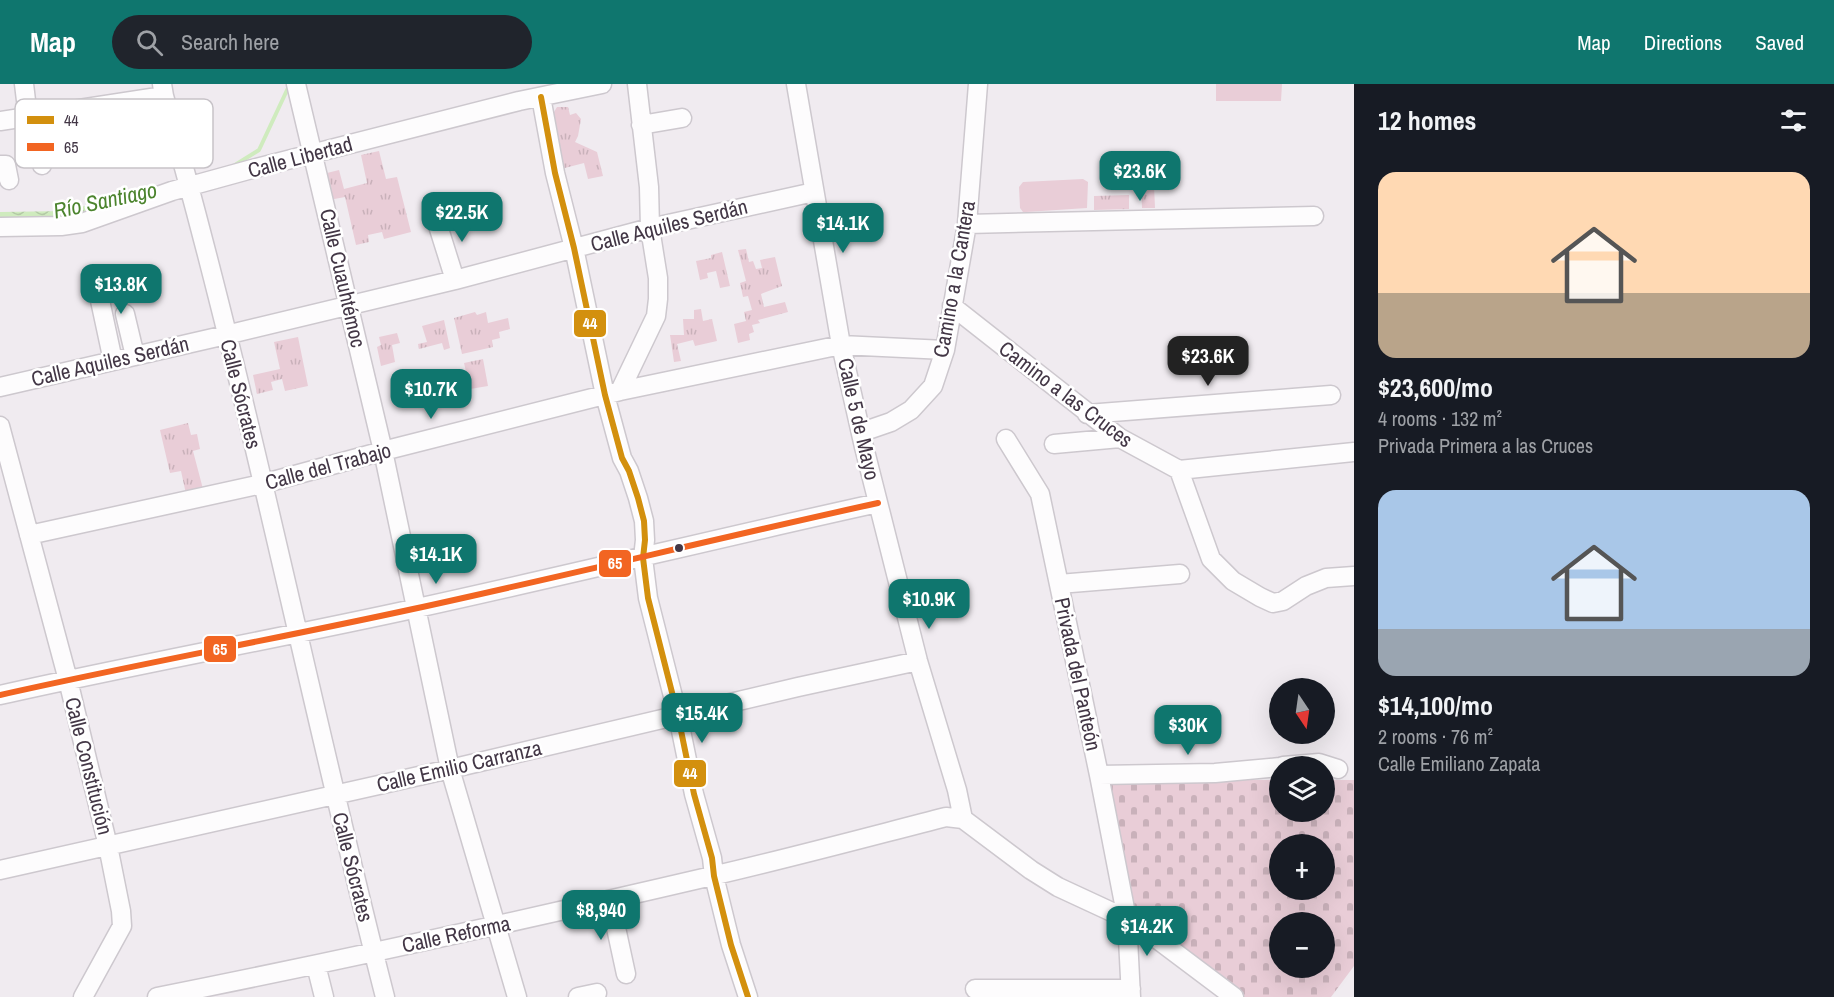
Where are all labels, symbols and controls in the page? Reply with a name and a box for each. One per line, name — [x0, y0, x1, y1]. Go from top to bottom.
search box — [112, 15, 532, 69]
text: Map — [30, 23, 76, 61]
icon: search — [133, 26, 166, 59]
text: Search here — [181, 27, 279, 57]
text: Map — [1577, 28, 1611, 57]
text: Directions — [1644, 28, 1722, 57]
text: Saved — [1755, 28, 1804, 57]
legend — [15, 99, 213, 168]
text: 12 homes — [1378, 103, 1476, 138]
icon: filters — [1777, 104, 1810, 137]
text: 44 — [64, 109, 79, 131]
street label: Calle Libertad — [244, 129, 356, 185]
text: 65 — [64, 136, 79, 158]
pin: $23.6K — [1091, 151, 1189, 202]
text: $23.6K — [1114, 157, 1166, 184]
water label: Río Santiago — [50, 174, 160, 226]
street label: Calle Aquiles Serdán — [587, 191, 751, 259]
pin: $22.5K — [413, 192, 511, 243]
text: $22.5K — [436, 198, 488, 225]
street label: Camino a la Cantera — [926, 198, 982, 360]
pin: $14.1K — [794, 203, 892, 254]
street label: Calle Cuauhtémoc — [313, 206, 373, 350]
text: $14.1K — [817, 209, 869, 236]
icon: home — [1540, 211, 1648, 319]
pin: $13.8K — [72, 264, 170, 315]
text: $13.8K — [95, 270, 147, 297]
line badge: 44 — [573, 309, 607, 338]
text: 44 — [583, 312, 598, 334]
street label: Calle Aquiles Serdán — [28, 329, 192, 393]
street label: Camino a las Cruces — [993, 334, 1139, 454]
street label: Calle Sócrates — [213, 336, 269, 452]
pin: $23.6K — [1159, 336, 1257, 387]
text: $23.6K — [1182, 342, 1234, 369]
street label: Calle 5 de Mayo — [831, 355, 887, 483]
pin: $10.7K — [382, 369, 480, 420]
text: $23,600/mo — [1378, 370, 1493, 405]
text: $10.7K — [405, 375, 457, 402]
text: 4 rooms · 132 m² — [1378, 405, 1502, 432]
text: Privada Primera a las Cruces — [1378, 432, 1593, 459]
street label: Calle del Trabajo — [262, 435, 394, 497]
icon: home — [1540, 529, 1648, 637]
pin: $14.1K — [387, 534, 485, 585]
text: $14.1K — [410, 540, 462, 567]
unlabelled marker — [673, 542, 685, 554]
line badge: 65 — [598, 549, 632, 578]
text: 65 — [608, 552, 622, 574]
pin: $10.9K — [880, 579, 978, 630]
text: $10.9K — [903, 585, 955, 612]
street label: Privada del Panteón — [1048, 595, 1108, 753]
line badge: 65 — [203, 635, 237, 663]
text: 65 — [213, 638, 227, 660]
north arrow — [1269, 678, 1335, 744]
map controls — [1269, 678, 1335, 978]
text: $14,100/mo — [1378, 688, 1493, 723]
pin: $15.4K — [653, 693, 751, 744]
street label: Calle Constitución — [58, 694, 120, 838]
text: $15.4K — [676, 699, 728, 726]
pin: $30K — [1152, 705, 1224, 756]
text: $30K — [1168, 711, 1208, 738]
text: 2 rooms · 76 m² — [1378, 723, 1493, 750]
street label: Calle Emilio Carranza — [374, 733, 545, 799]
text: Calle Emiliano Zapata — [1378, 750, 1540, 777]
button: layers — [1269, 756, 1335, 822]
line badge: 44 — [673, 759, 707, 788]
text: 44 — [683, 762, 698, 784]
street label: Calle Sócrates — [325, 809, 381, 925]
button: + — [1269, 834, 1335, 900]
pin: $8,940 — [552, 890, 650, 941]
text: $8,940 — [576, 896, 626, 923]
pin: $14.2K — [1098, 906, 1196, 957]
street label: Calle Reforma — [399, 908, 513, 960]
text: $14.2K — [1121, 912, 1173, 939]
button: − — [1269, 912, 1335, 978]

